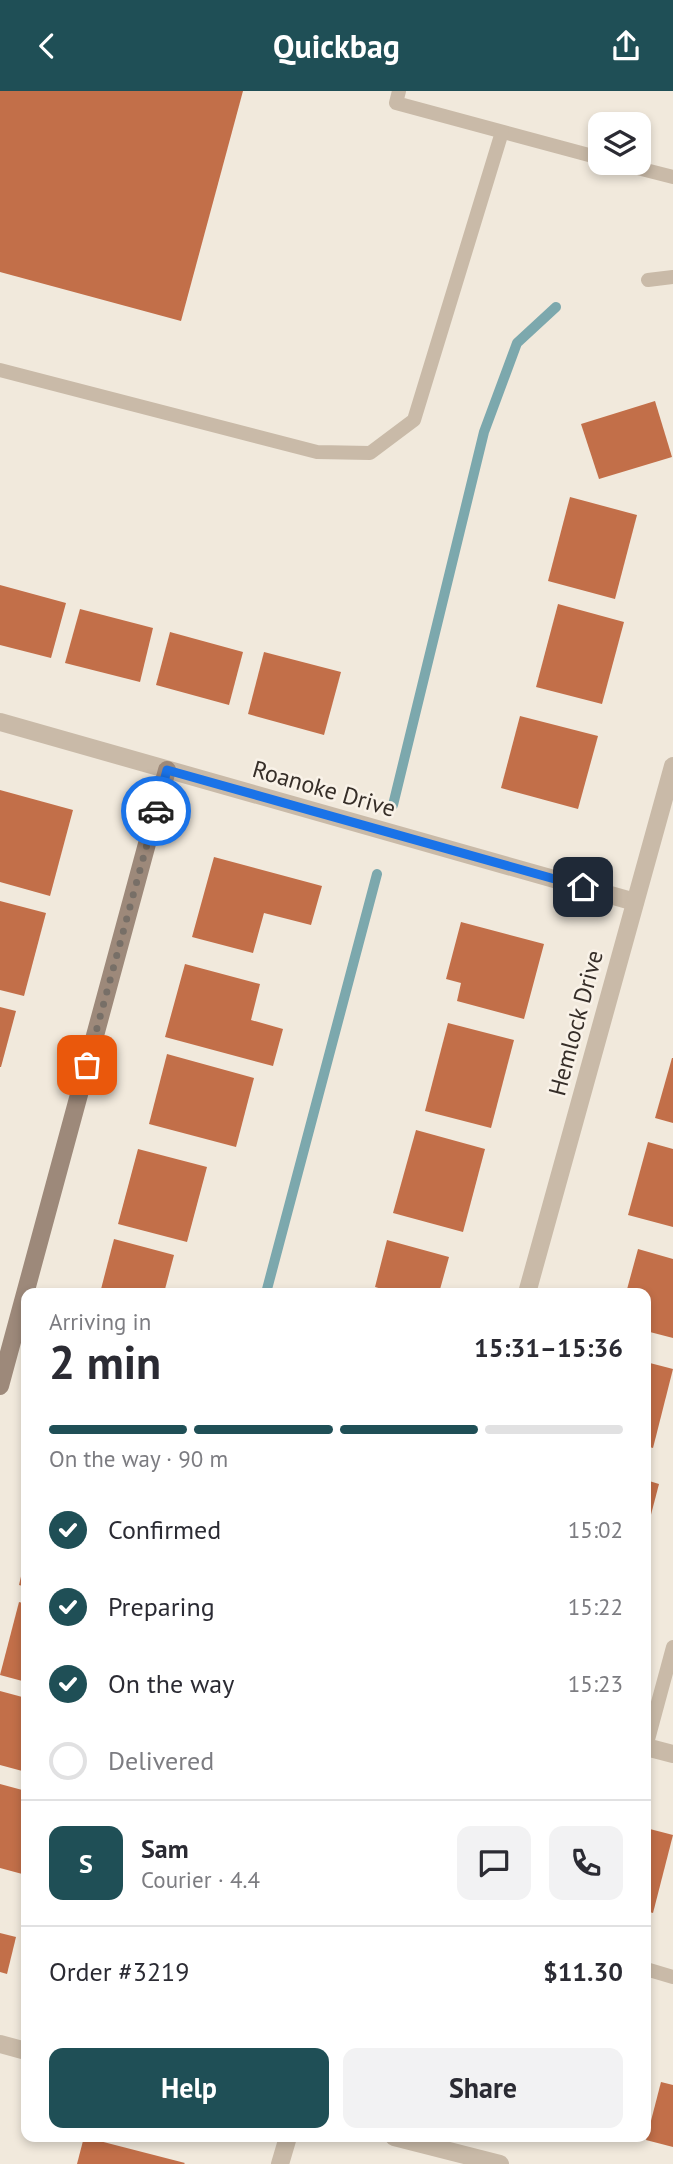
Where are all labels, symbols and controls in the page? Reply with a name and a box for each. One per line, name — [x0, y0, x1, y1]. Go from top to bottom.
text: Quickbag — [273, 25, 400, 67]
icon: back — [28, 27, 66, 65]
icon: share — [607, 27, 645, 65]
map controls — [588, 112, 651, 175]
button: layers — [588, 112, 651, 175]
street label: Roanoke Drive — [249, 753, 399, 824]
courier — [121, 776, 191, 846]
icon: car — [137, 792, 175, 830]
pin — [553, 857, 613, 917]
icon: home — [564, 868, 602, 906]
street label: Hemlock Drive — [541, 947, 610, 1099]
pin — [57, 1035, 117, 1095]
icon: bag — [68, 1046, 106, 1084]
text: Arriving in — [49, 1307, 151, 1336]
text: 15:31–15:36 — [474, 1331, 623, 1364]
text: 2 min — [49, 1332, 161, 1392]
text: On the way · 90 m — [49, 1444, 228, 1473]
icon: check — [49, 1511, 87, 1549]
text: Confirmed — [108, 1513, 221, 1546]
text: 15:02 — [568, 1515, 623, 1544]
icon: check — [49, 1588, 87, 1626]
text: Preparing — [108, 1590, 215, 1623]
text: 15:22 — [568, 1592, 623, 1621]
icon: check — [49, 1665, 87, 1703]
text: On the way — [108, 1667, 234, 1700]
text: 15:23 — [568, 1669, 623, 1698]
text: Delivered — [108, 1744, 214, 1777]
button: chat — [457, 1826, 531, 1900]
button: phone — [549, 1826, 623, 1900]
text: Sam — [141, 1832, 189, 1865]
text: S — [79, 1847, 93, 1880]
text: Courier · 4.4 — [141, 1865, 260, 1894]
text: Order #3219 — [49, 1955, 189, 1988]
text: $11.30 — [543, 1955, 623, 1988]
button: Help — [49, 2048, 329, 2128]
button: Share — [343, 2048, 623, 2128]

